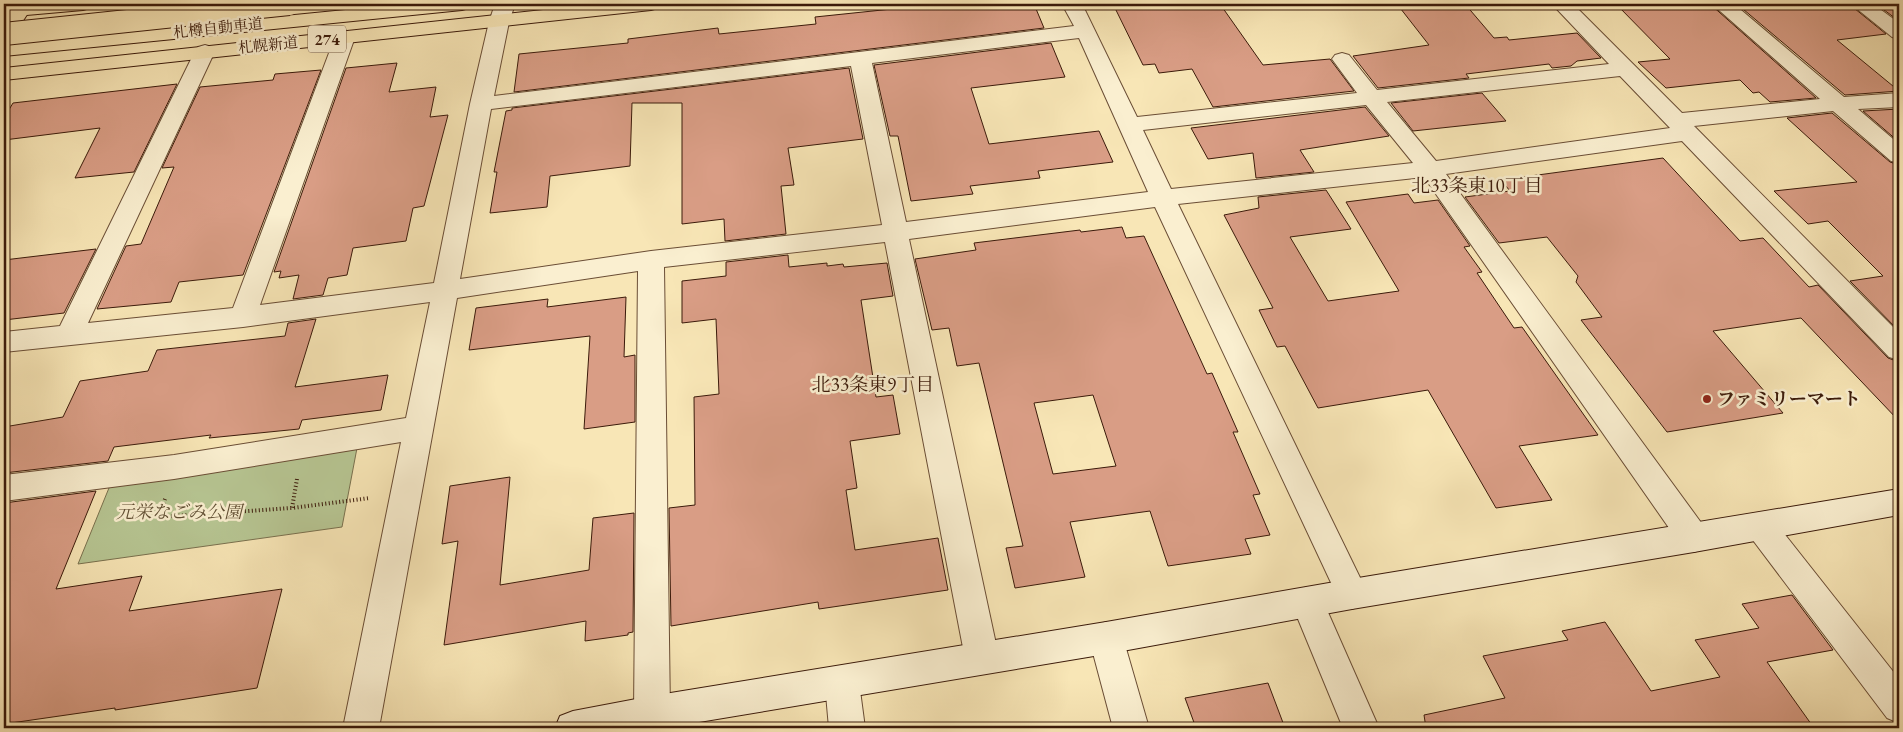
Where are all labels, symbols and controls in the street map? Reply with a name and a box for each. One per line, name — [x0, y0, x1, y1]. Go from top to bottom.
street label: 札樽自動車道 — [172, 13, 264, 42]
road number: 274 — [308, 26, 346, 52]
street label: 札幌新道 — [237, 32, 299, 57]
district label: 北33条東10丁目 — [1411, 173, 1543, 198]
district label: 北33条東9丁目 — [812, 372, 934, 397]
place label: ファミリーマート — [1717, 387, 1861, 410]
marker: ファミリーマート — [1701, 393, 1713, 405]
park label: 元栄なごみ公園 — [116, 500, 245, 523]

